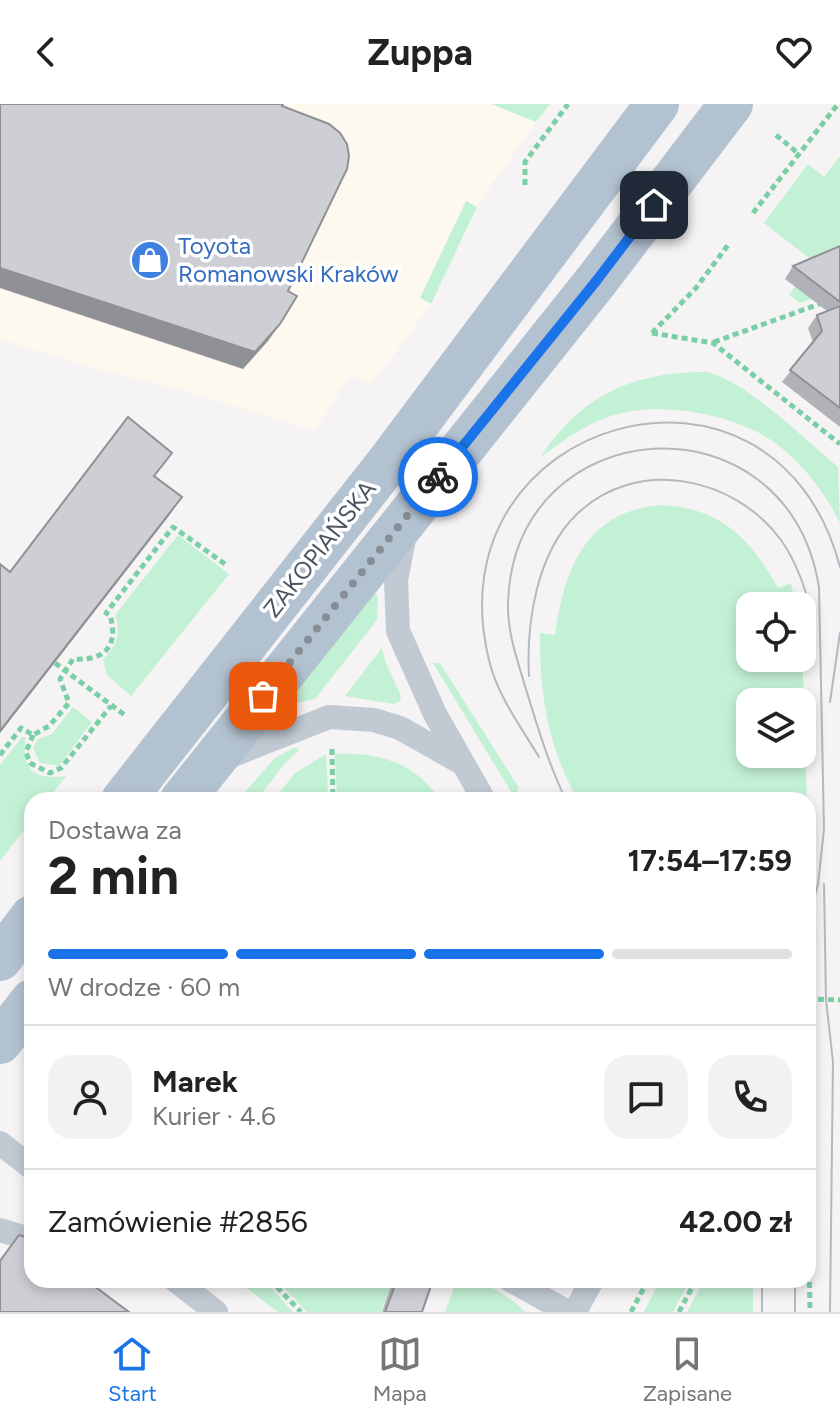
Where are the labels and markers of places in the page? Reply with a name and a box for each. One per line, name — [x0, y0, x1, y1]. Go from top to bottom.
pin — [620, 171, 688, 239]
place label: Toyota Romanowski Kraków — [178, 231, 399, 288]
shop icon: Toyota Romanowski Kraków — [129, 239, 171, 281]
pin — [229, 662, 297, 730]

